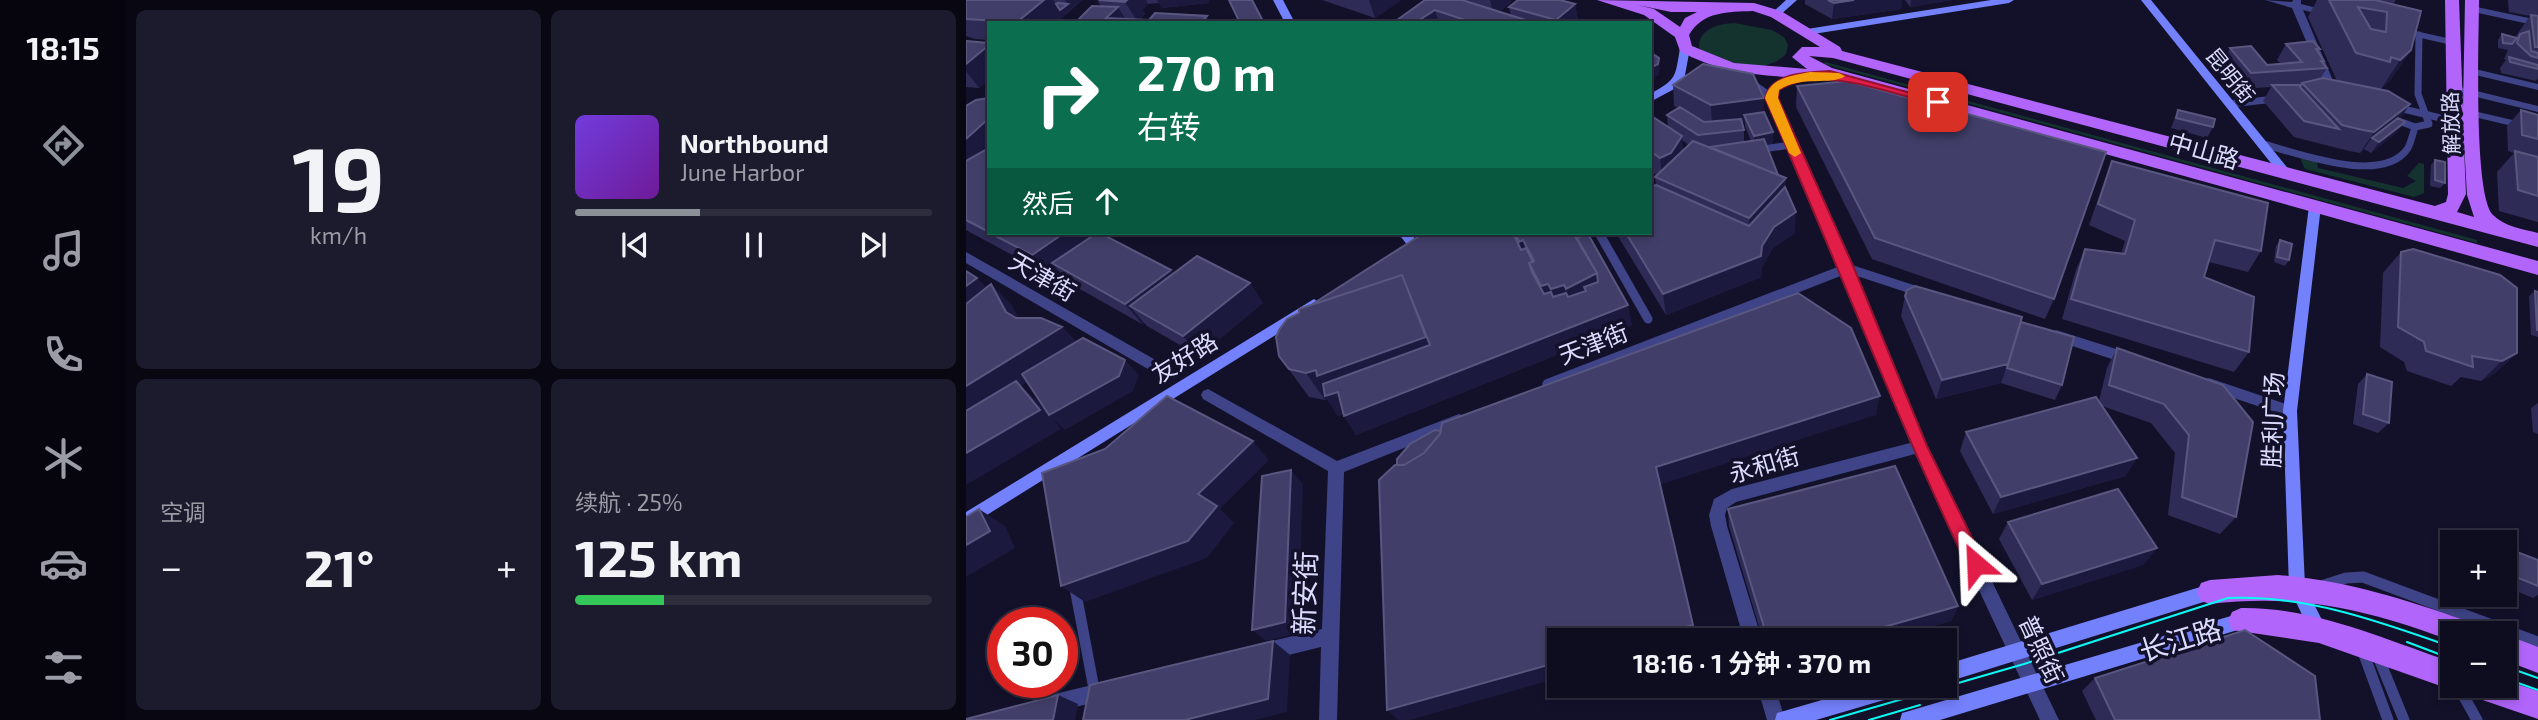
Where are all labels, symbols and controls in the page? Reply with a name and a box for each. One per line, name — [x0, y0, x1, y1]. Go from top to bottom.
text: 18:15 — [26, 28, 100, 66]
text: 270 m — [1137, 42, 1276, 101]
street label: 昆明街 — [2201, 43, 2261, 107]
icon: right — [1022, 49, 1113, 140]
pin — [1908, 72, 1968, 132]
icon: arrive — [1919, 83, 1957, 121]
street label: 解放路 — [2436, 91, 2464, 155]
text: 右转 — [1137, 107, 1201, 145]
icon: directions — [39, 121, 88, 170]
text: 19 — [292, 121, 385, 230]
street label: 中山路 — [2165, 126, 2243, 174]
text: Northbound — [680, 127, 829, 158]
text: June Harbor — [680, 158, 804, 186]
icon: ahead — [1088, 182, 1126, 220]
text: 然后 — [1022, 187, 1074, 218]
text: km/h — [310, 221, 367, 249]
icon: music — [39, 226, 88, 275]
icon: previous — [616, 226, 654, 264]
icon: pause — [735, 226, 773, 264]
icon: next — [854, 226, 892, 264]
street label: 天津街 — [1005, 245, 1081, 307]
street label: 天津街 — [1554, 317, 1632, 369]
street label: 友好路 — [1146, 326, 1222, 388]
icon: phone — [39, 330, 88, 379]
street label: 胜利广场 — [2256, 372, 2288, 468]
icon: climate — [39, 434, 88, 483]
street label: 永和街 — [1725, 440, 1803, 488]
text: 续航 · 25% — [575, 488, 683, 516]
text: 空调 — [160, 498, 206, 526]
text: 125 km — [575, 525, 743, 587]
position arrow — [1939, 527, 2013, 601]
map controls — [2440, 530, 2517, 698]
button: + — [2440, 530, 2517, 607]
text: 21° — [304, 535, 374, 597]
icon: car — [39, 539, 88, 588]
text: − — [160, 543, 182, 589]
text: + — [496, 543, 517, 589]
street label: 新安街 — [1286, 550, 1322, 636]
speed limit sign: 30 — [987, 607, 1078, 698]
street label: 普照街 — [2014, 610, 2070, 688]
street label: 长江路 — [2135, 610, 2225, 668]
button: − — [2440, 621, 2517, 698]
icon: filters — [39, 643, 88, 692]
text: 18:16 · 1 分钟 · 370 m — [1633, 647, 1871, 678]

